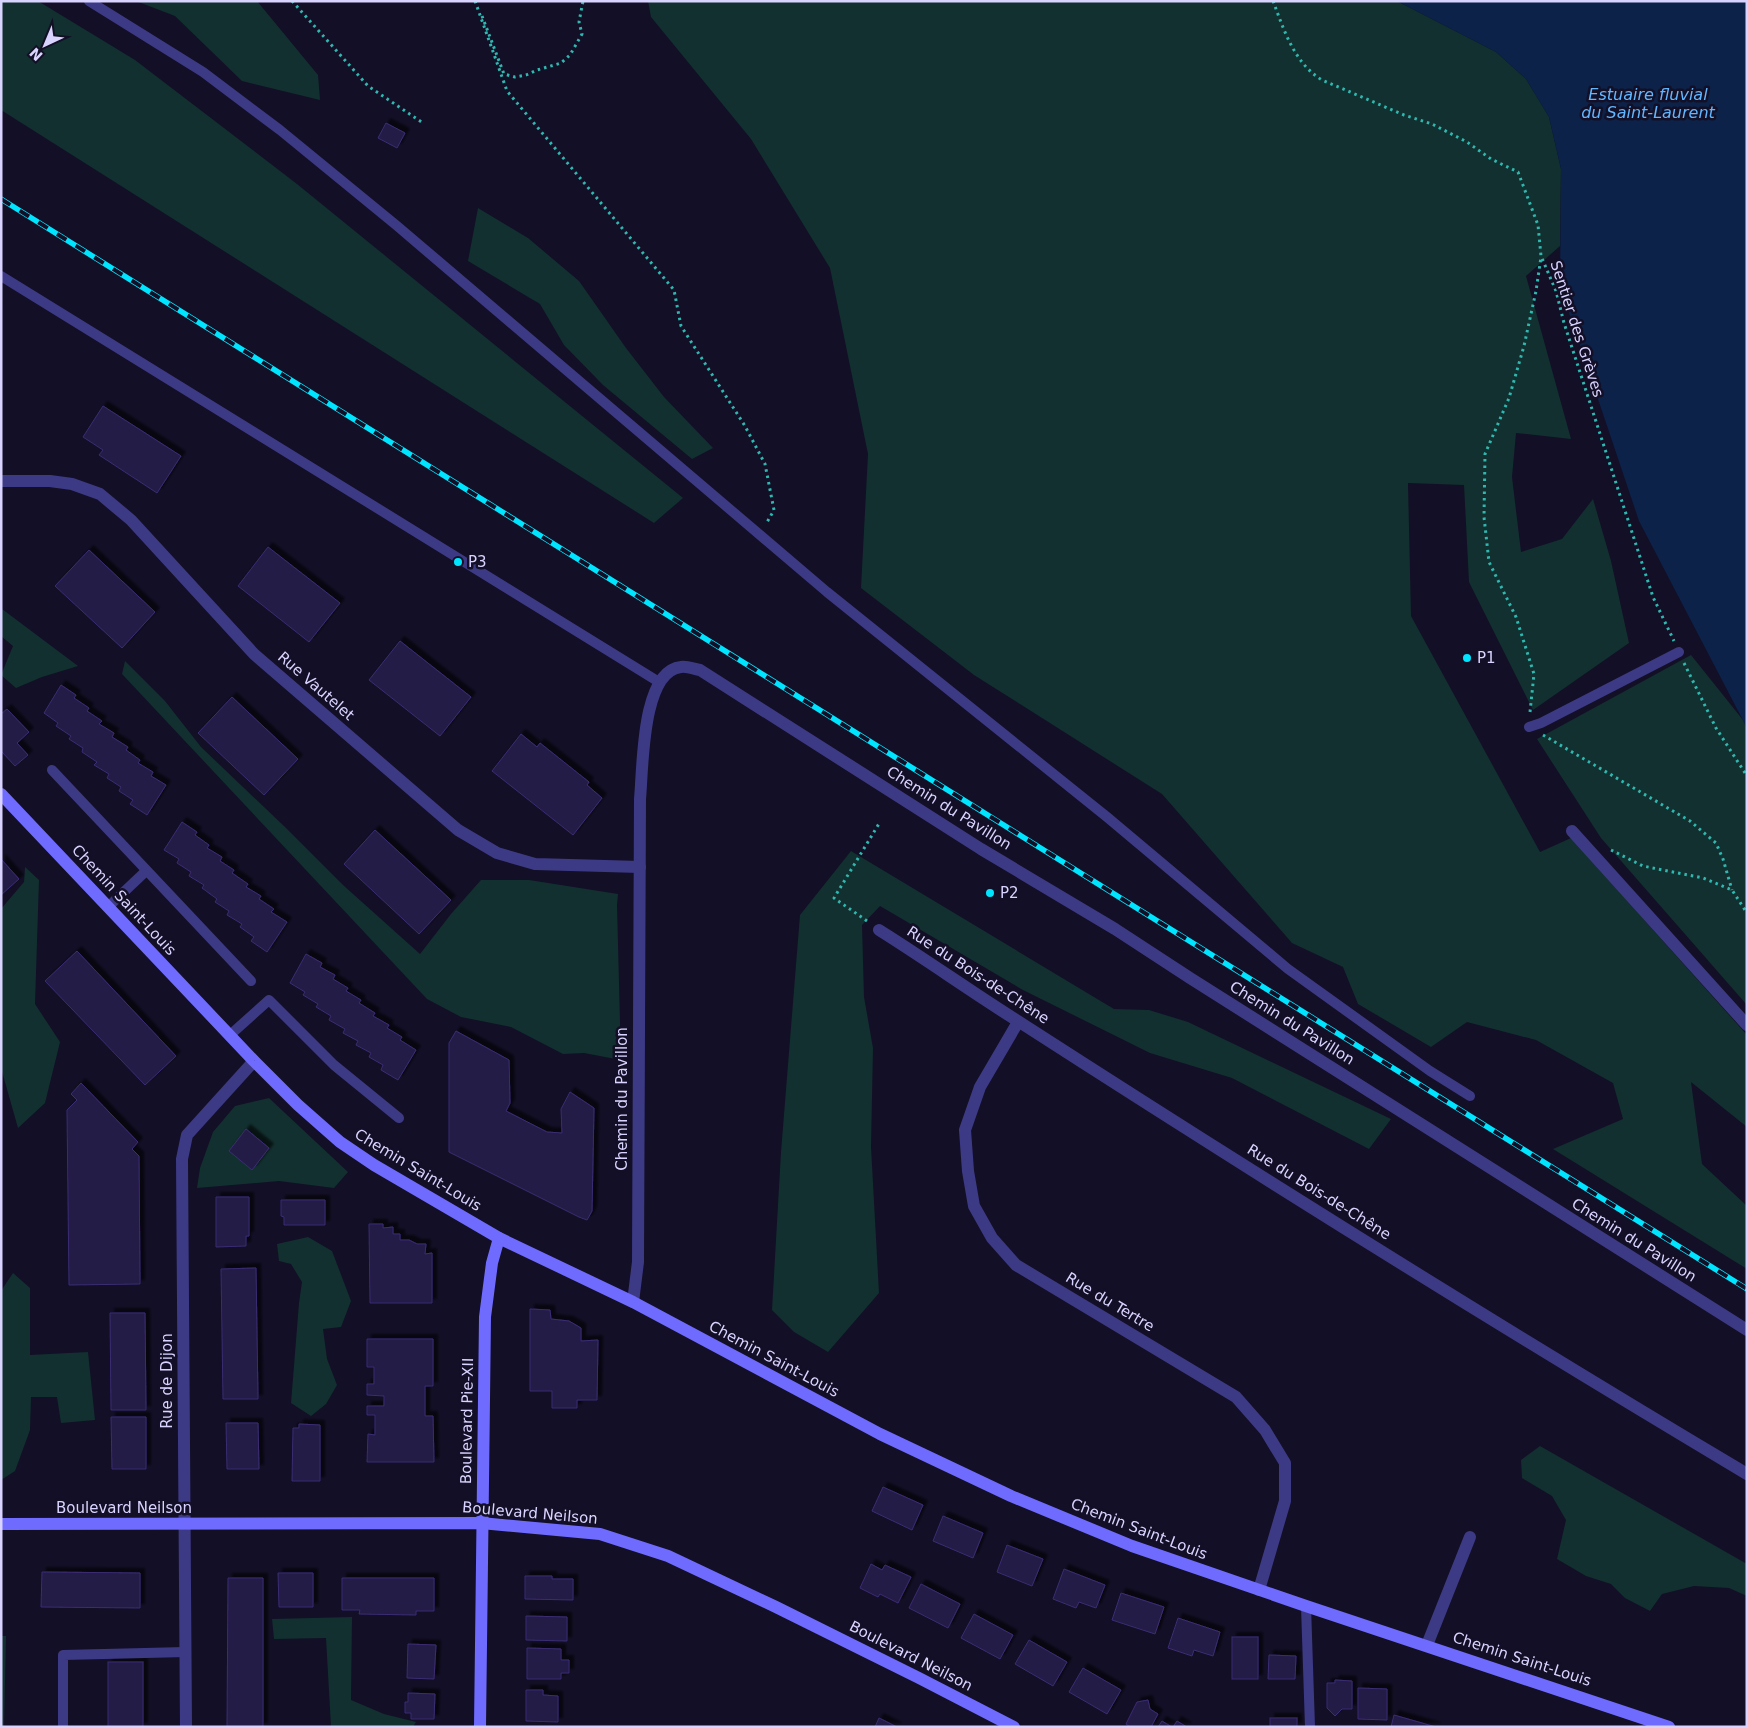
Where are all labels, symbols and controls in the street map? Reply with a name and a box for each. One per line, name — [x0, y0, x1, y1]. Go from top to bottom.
north arrow — [20, 20, 70, 70]
text: N — [26, 45, 46, 64]
water label: Estuaire fluvial du Saint-Laurent — [1581, 85, 1716, 122]
street label: Sentier des Grèves — [1546, 258, 1608, 400]
place label: P3 — [468, 553, 487, 571]
marker: P3 — [452, 556, 464, 568]
street label: Rue Vautelet — [274, 648, 358, 724]
place label: P1 — [1477, 649, 1496, 667]
marker: P1 — [1461, 652, 1473, 664]
street label: Chemin du Pavillon — [883, 762, 1015, 854]
street label: Chemin Saint-Louis — [68, 841, 180, 959]
place label: P2 — [1000, 884, 1019, 902]
marker: P2 — [984, 887, 996, 899]
street label: Rue du Bois-de-Chêne — [903, 922, 1053, 1028]
street label: Chemin du Pavillon — [1226, 977, 1358, 1069]
street label: Chemin du Pavillon — [613, 1027, 631, 1171]
street label: Chemin Saint-Louis — [351, 1125, 485, 1215]
street label: Rue du Bois-de-Chêne — [1244, 1140, 1394, 1244]
street label: Chemin du Pavillon — [1568, 1194, 1700, 1286]
street label: Rue du Tertre — [1062, 1269, 1158, 1335]
street label: Chemin Saint-Louis — [706, 1317, 842, 1401]
street label: Rue de Dijon — [158, 1333, 176, 1429]
street label: Boulevard Pie-XII — [457, 1358, 477, 1484]
street label: Chemin Saint-Louis — [1068, 1495, 1210, 1563]
street label: Boulevard Neilson — [462, 1498, 598, 1528]
street label: Boulevard Neilson — [56, 1499, 192, 1517]
street label: Boulevard Neilson — [846, 1617, 976, 1695]
street label: Chemin Saint-Louis — [1450, 1628, 1594, 1690]

